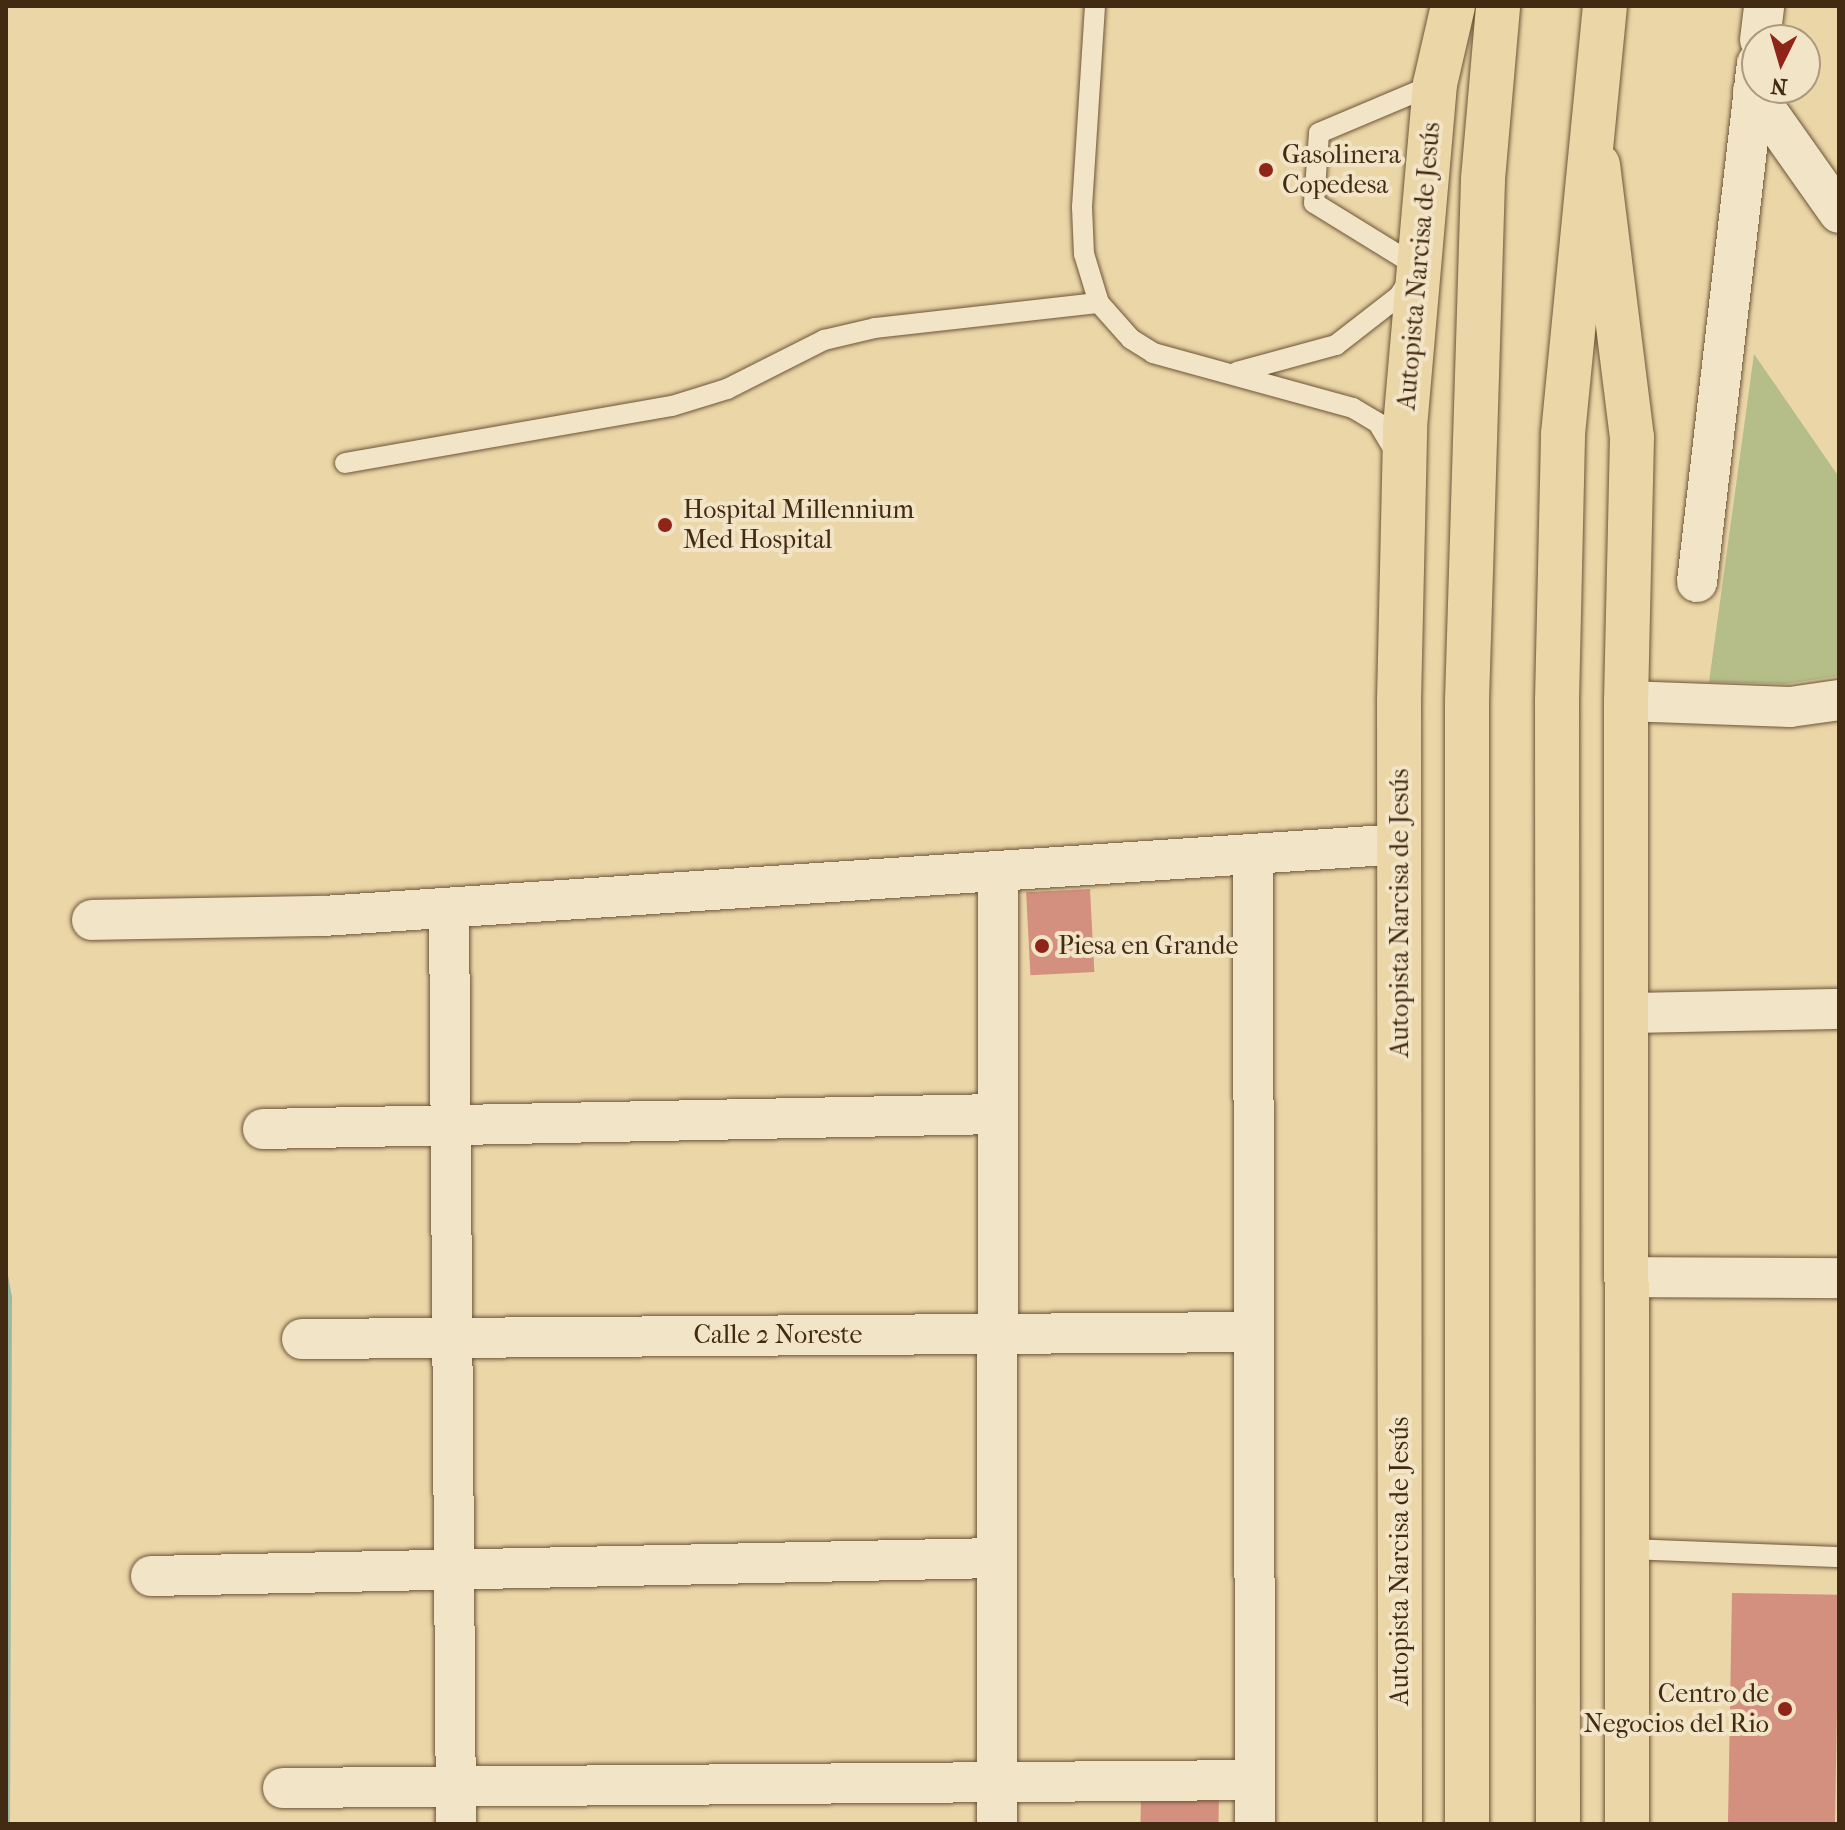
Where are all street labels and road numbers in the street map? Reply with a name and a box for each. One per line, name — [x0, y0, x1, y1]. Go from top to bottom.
street label: Autopista Narcisa de Jesús — [1391, 121, 1447, 411]
street label: Autopista Narcisa de Jesús — [1384, 769, 1416, 1057]
street label: Calle 2 Noreste — [694, 1319, 862, 1351]
street label: Autopista Narcisa de Jesús — [1384, 1417, 1416, 1705]

